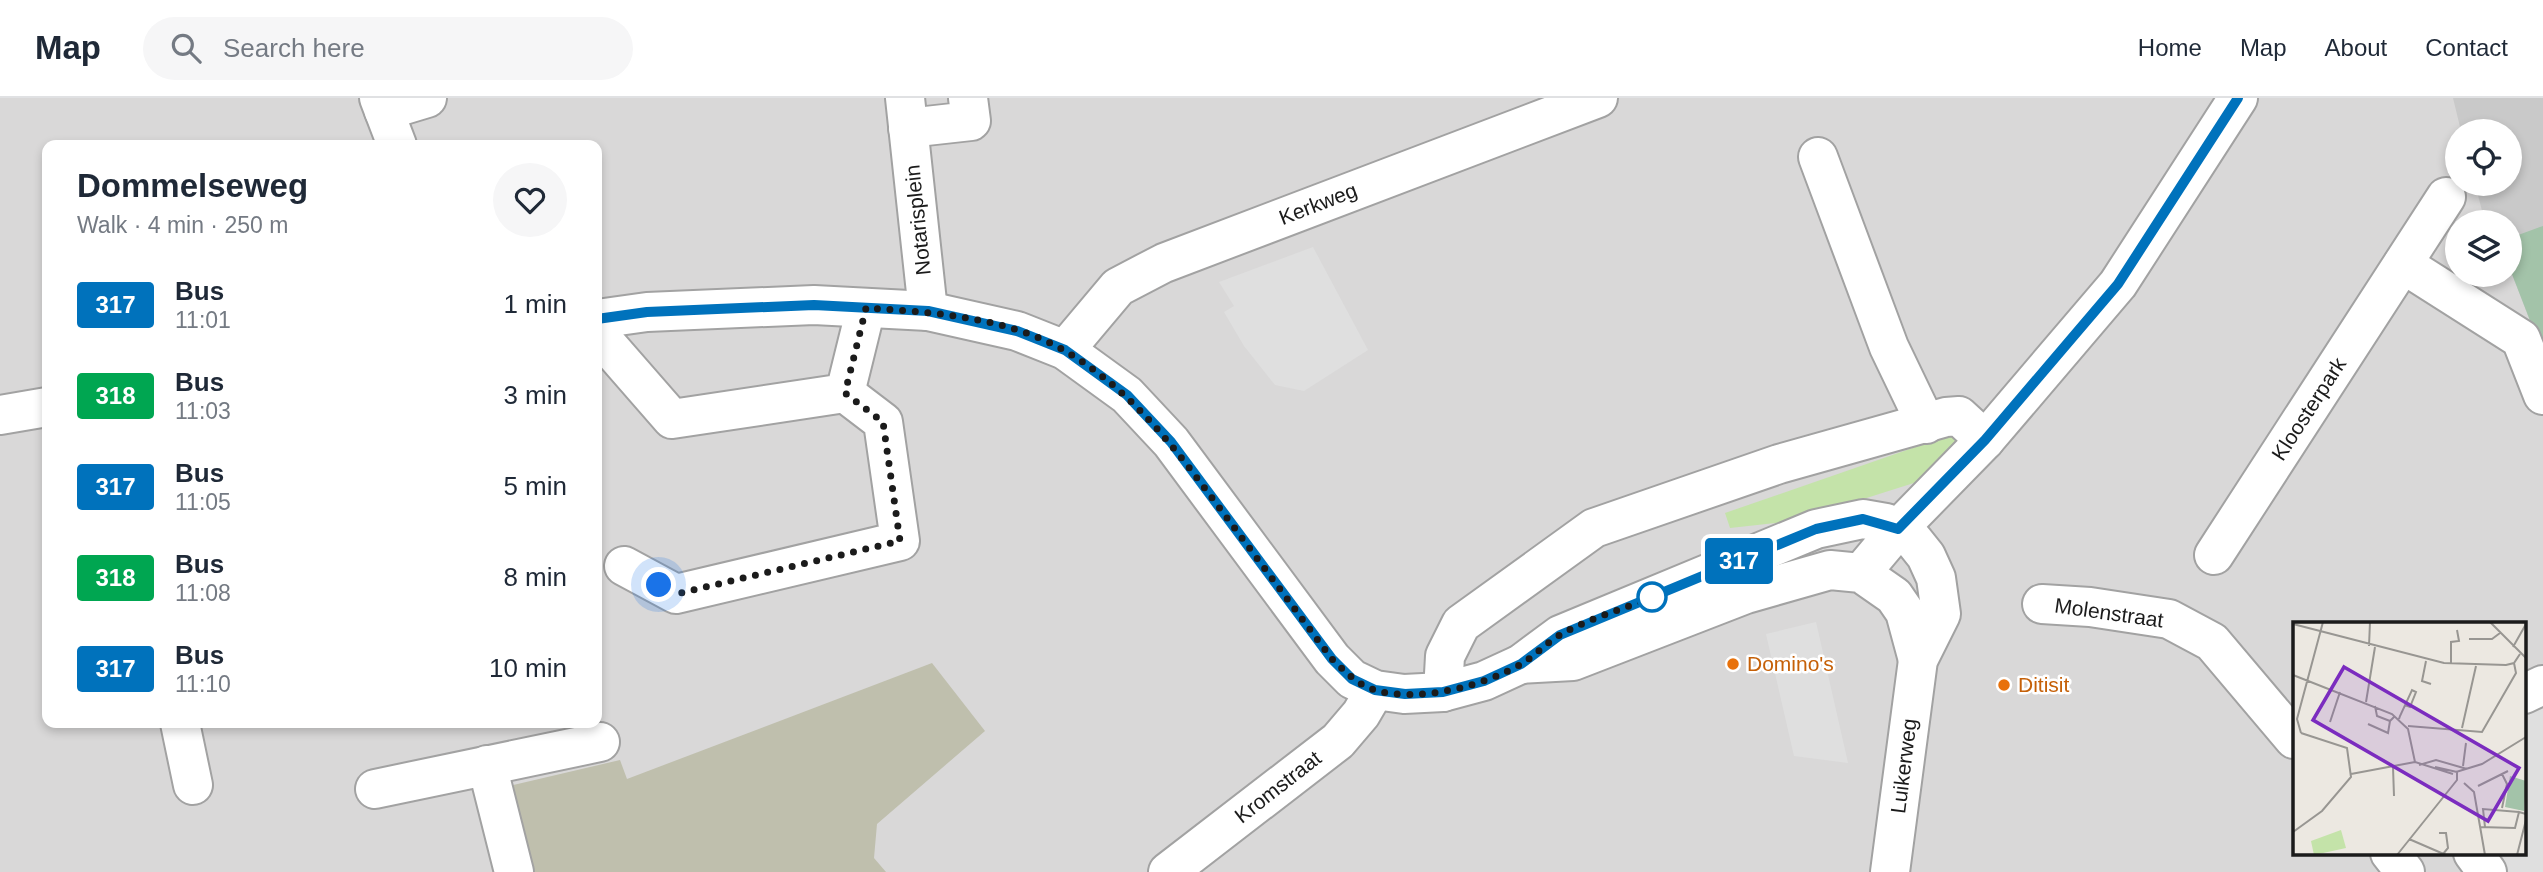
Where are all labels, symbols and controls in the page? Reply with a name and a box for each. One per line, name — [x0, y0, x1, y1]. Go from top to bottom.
search box — [143, 17, 633, 80]
text: Map — [35, 29, 101, 66]
icon: search — [167, 29, 205, 67]
text: Search here — [223, 33, 365, 63]
text: Home — [2138, 34, 2202, 61]
text: Map — [2240, 34, 2287, 61]
text: About — [2325, 34, 2387, 61]
text: Contact — [2425, 34, 2508, 61]
map controls — [2445, 119, 2522, 287]
button: locate — [2445, 119, 2522, 196]
button: heart — [493, 163, 567, 237]
street label: Notarisplein — [900, 164, 935, 276]
text: Dommelseweg — [77, 167, 308, 204]
street label: Kerkweg — [1276, 178, 1360, 229]
button: layers — [2445, 210, 2522, 287]
text: Walk · 4 min · 250 m — [77, 212, 288, 238]
text: Bus — [175, 276, 224, 306]
text: 1 min — [503, 289, 567, 319]
text: 317 — [95, 291, 136, 318]
text: 11:01 — [175, 307, 231, 333]
street label: Kloosterpark — [2267, 353, 2351, 464]
text: Bus — [175, 367, 224, 397]
text: 3 min — [503, 380, 567, 410]
text: 318 — [95, 382, 136, 409]
text: 11:03 — [175, 398, 231, 424]
text: Bus — [175, 458, 224, 488]
text: 5 min — [503, 471, 567, 501]
text: 317 — [95, 473, 136, 500]
text: 11:05 — [175, 489, 231, 515]
line badge: 317 — [1699, 538, 1779, 584]
text: 317 — [1719, 547, 1759, 574]
text: Bus — [175, 549, 224, 579]
text: 8 min — [503, 562, 567, 592]
text: 318 — [95, 564, 136, 591]
your location — [641, 567, 676, 602]
text: 11:08 — [175, 580, 231, 606]
unlabelled marker — [1637, 582, 1667, 612]
street label: Molenstraat — [2053, 593, 2165, 632]
inset map — [2293, 622, 2526, 854]
text: Bus — [175, 640, 224, 670]
place label: Domino's — [1747, 652, 1834, 675]
text: 10 min — [489, 653, 567, 683]
text: 317 — [95, 655, 136, 682]
marker: Domino's — [1725, 656, 1741, 672]
text: 11:10 — [175, 671, 231, 697]
place label: Ditisit — [2018, 673, 2069, 696]
marker: Ditisit — [1996, 677, 2012, 693]
street label: Luikerweg — [1886, 717, 1921, 815]
street label: Kromstraat — [1230, 746, 1325, 827]

